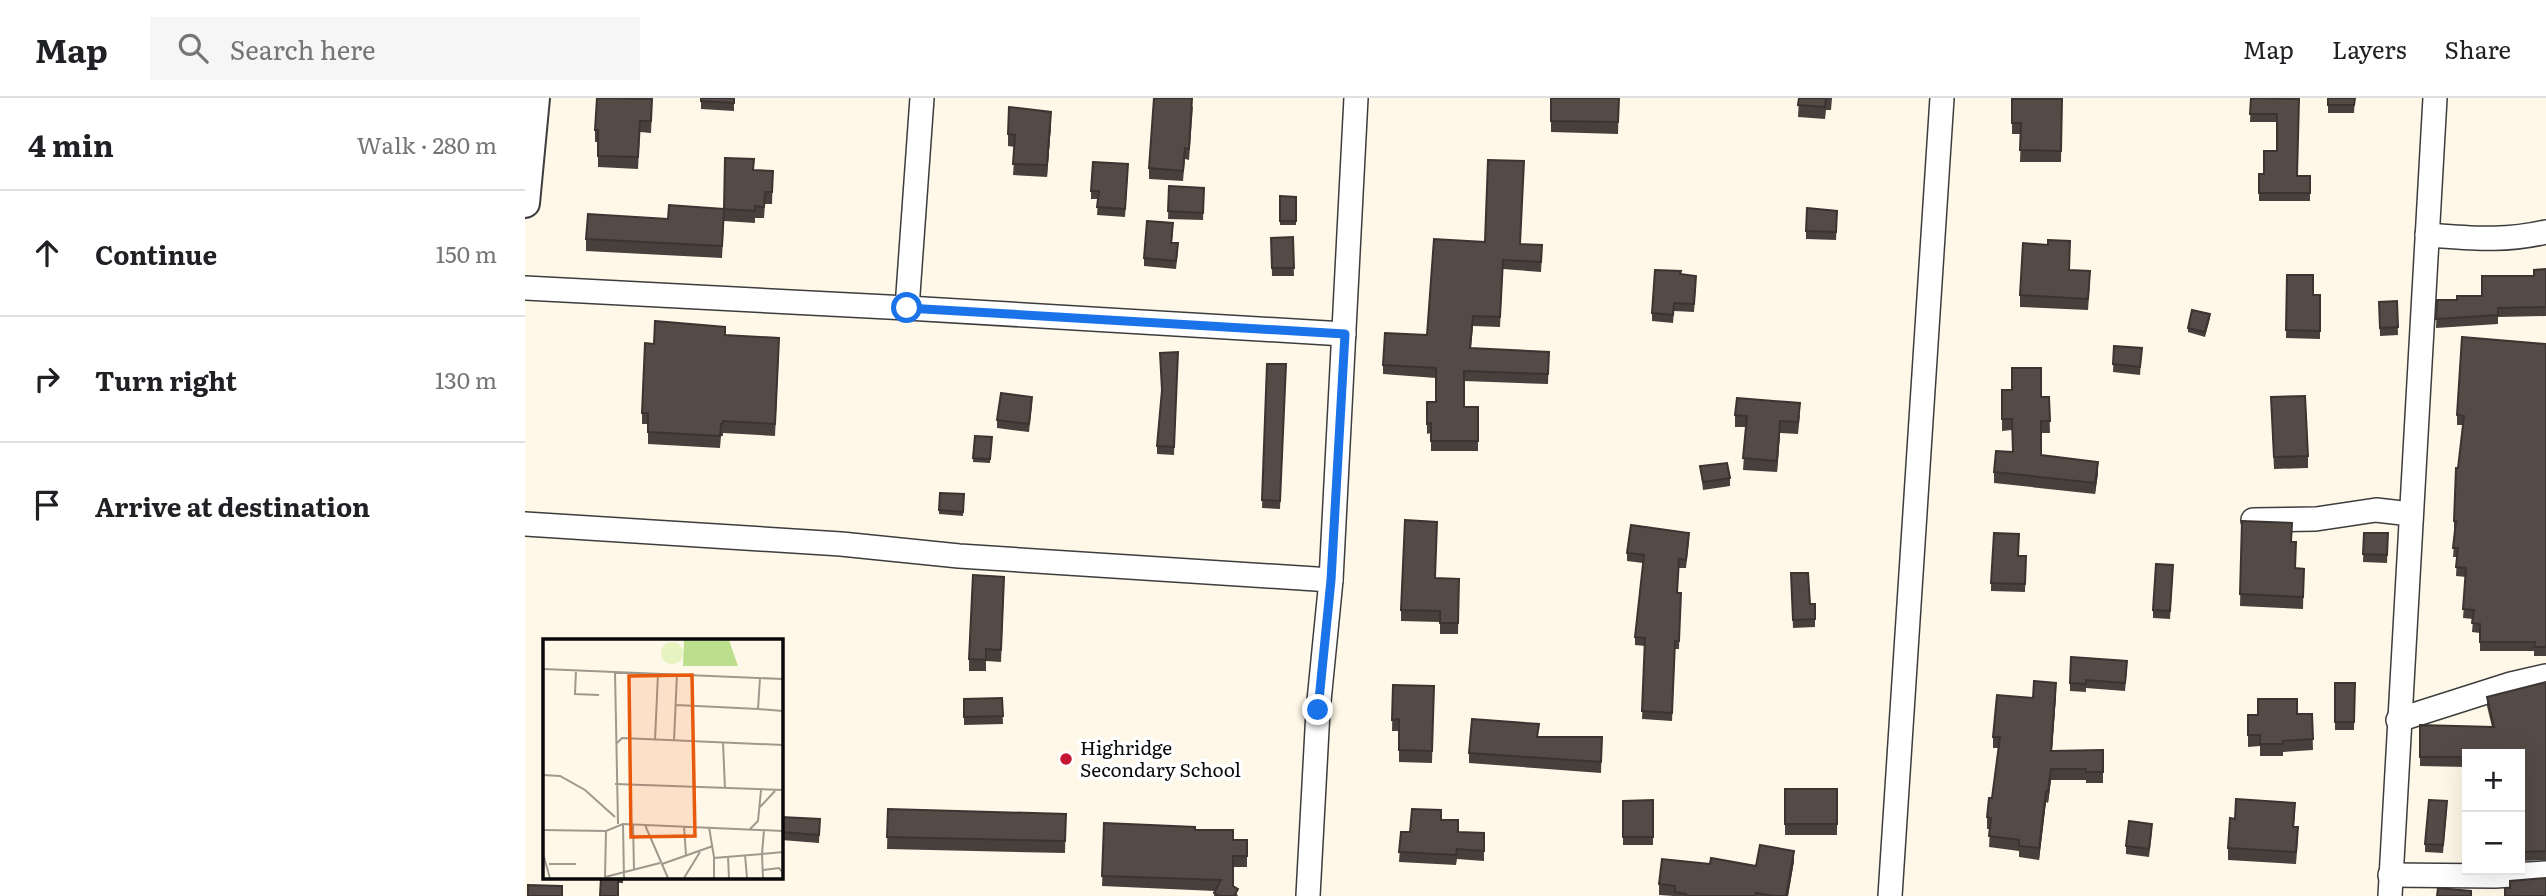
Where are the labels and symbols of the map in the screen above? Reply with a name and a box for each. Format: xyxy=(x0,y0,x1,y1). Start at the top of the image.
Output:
route start xyxy=(891,292,922,323)
inset map xyxy=(543,639,782,878)
route end xyxy=(1302,694,1333,725)
place label: Highridge Secondary School xyxy=(1080,733,1241,783)
marker: Highridge Secondary School xyxy=(1058,751,1074,767)

